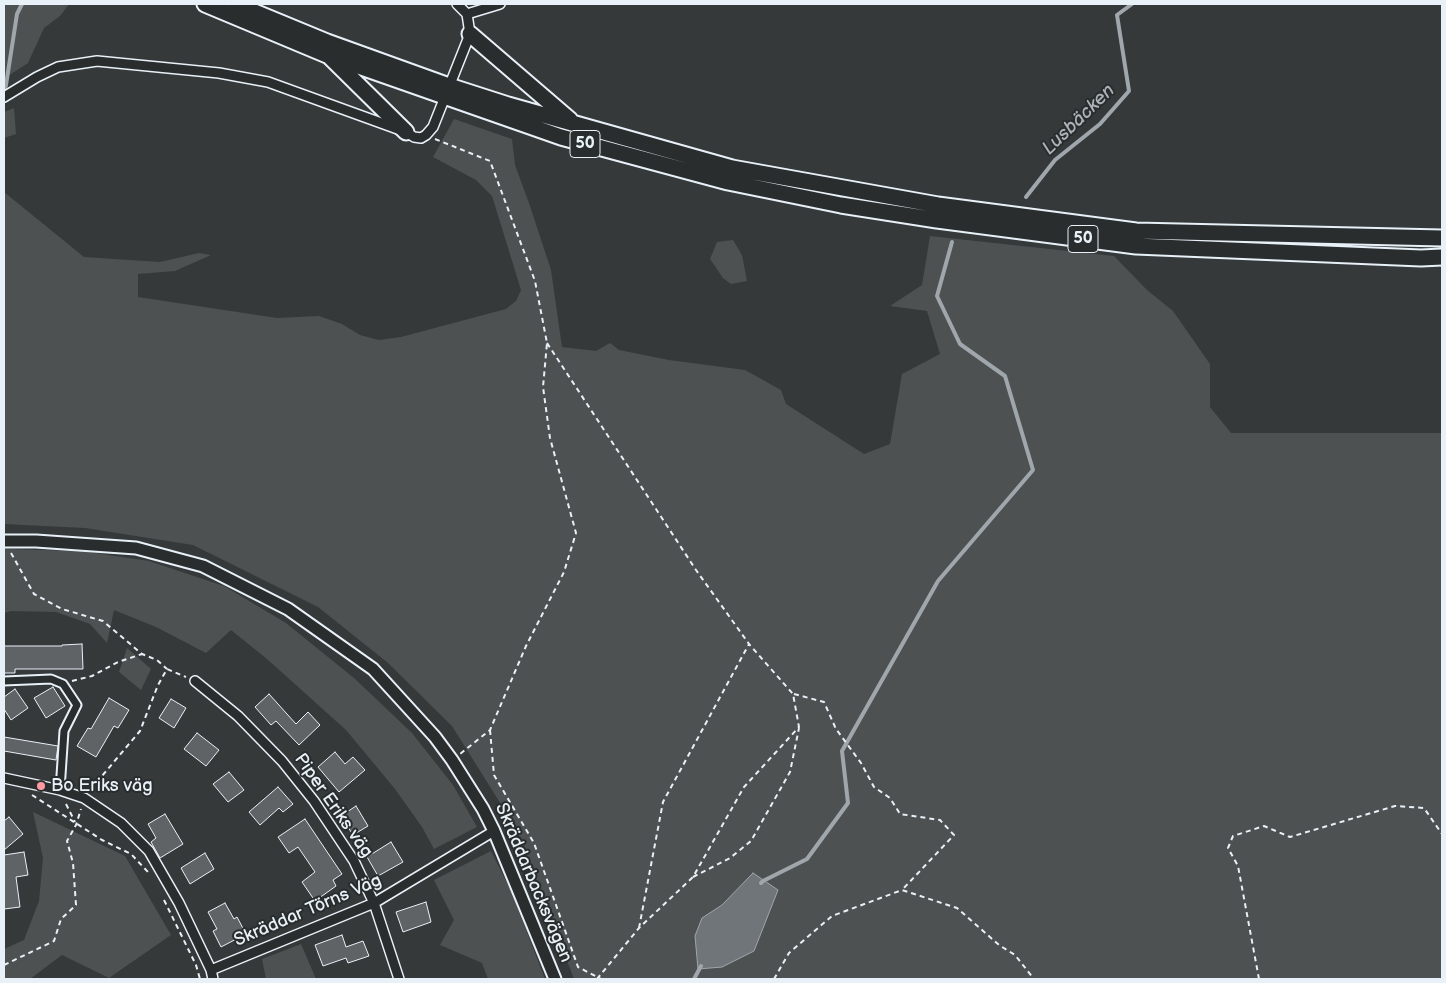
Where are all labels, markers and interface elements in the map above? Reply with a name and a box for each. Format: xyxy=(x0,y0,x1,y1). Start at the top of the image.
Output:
water label: Lusbäcken xyxy=(1038,80,1120,160)
road number: 50 xyxy=(570,130,600,158)
road number: 50 xyxy=(1068,225,1098,252)
street label: Piper Eriks väg xyxy=(289,750,377,862)
place label: Bo Eriks väg xyxy=(51,775,153,797)
marker: Bo Eriks väg xyxy=(35,780,47,792)
street label: Skräddarbacksvägen xyxy=(490,800,576,966)
street label: Skräddar Törns Väg xyxy=(231,870,385,952)

